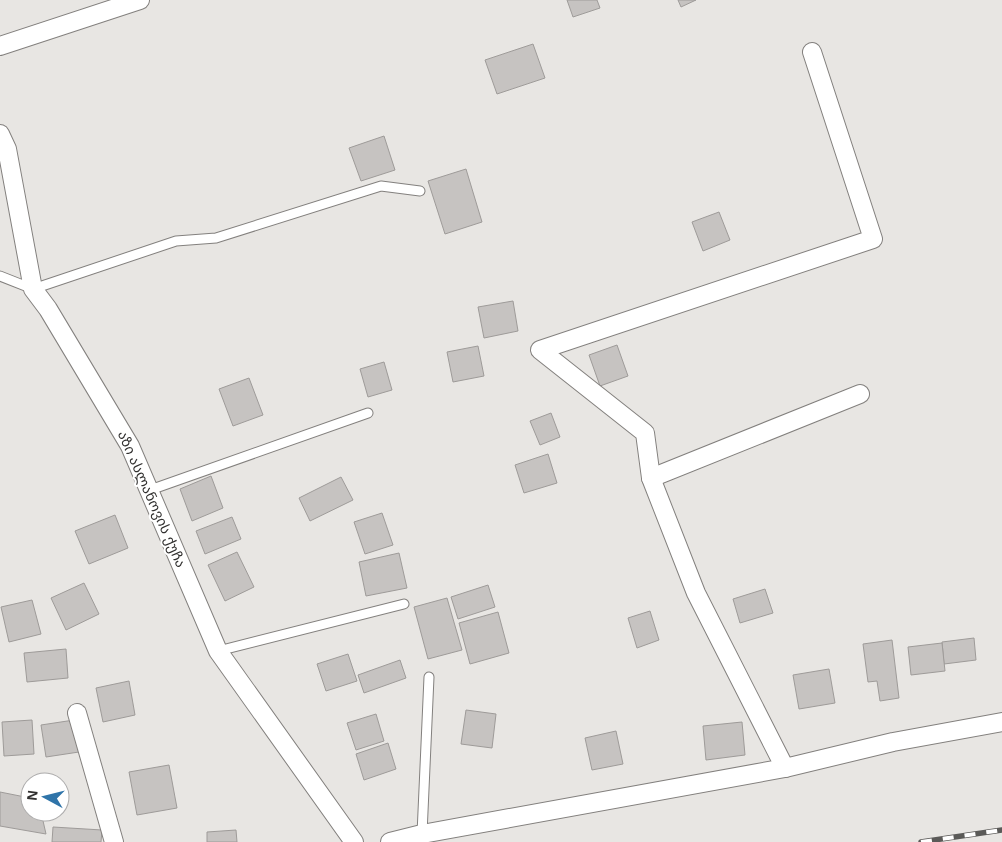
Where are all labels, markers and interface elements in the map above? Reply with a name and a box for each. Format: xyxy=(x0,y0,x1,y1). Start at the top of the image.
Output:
street label: აზი ასლანოვის ქუჩა xyxy=(114,428,189,570)
north arrow xyxy=(20,772,70,822)
text: N xyxy=(24,789,41,801)

